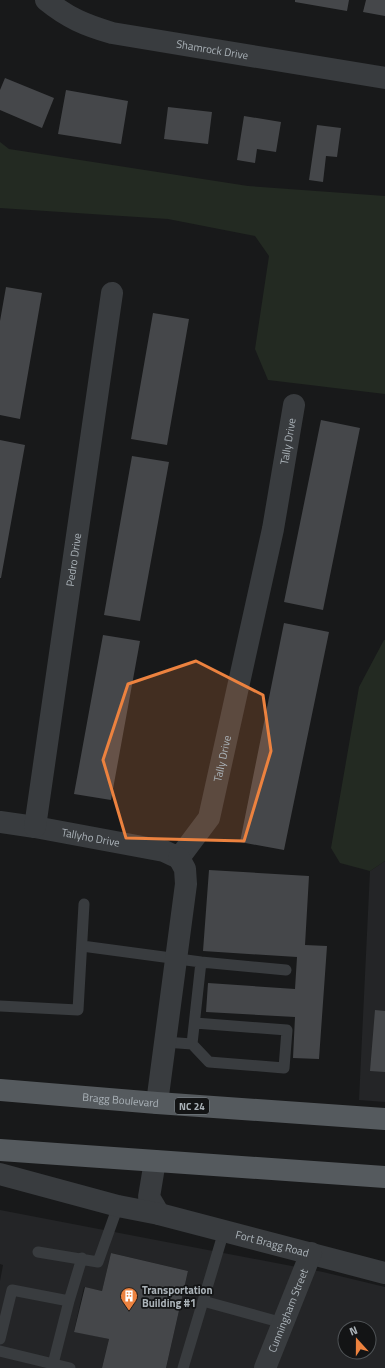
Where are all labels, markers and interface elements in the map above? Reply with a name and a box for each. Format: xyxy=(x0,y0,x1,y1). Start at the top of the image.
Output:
street label: Shamrock Drive xyxy=(175,36,250,63)
street label: Tally Drive xyxy=(276,416,300,466)
street label: Pedro Drive xyxy=(62,532,85,588)
street label: Tally Drive xyxy=(209,733,235,783)
street label: Tallyho Drive xyxy=(60,824,122,851)
street label: Bragg Boulevard xyxy=(82,1089,160,1111)
road number: NC 24 xyxy=(175,1098,209,1114)
street label: Fort Bragg Road xyxy=(234,1226,311,1261)
street label: Cunningham Street xyxy=(264,1266,312,1355)
place label: Transportation Building #1 xyxy=(142,1282,213,1311)
building icon: Transportation Building #1 xyxy=(119,1286,139,1311)
north arrow xyxy=(337,1320,377,1360)
text: N xyxy=(347,1322,360,1339)

